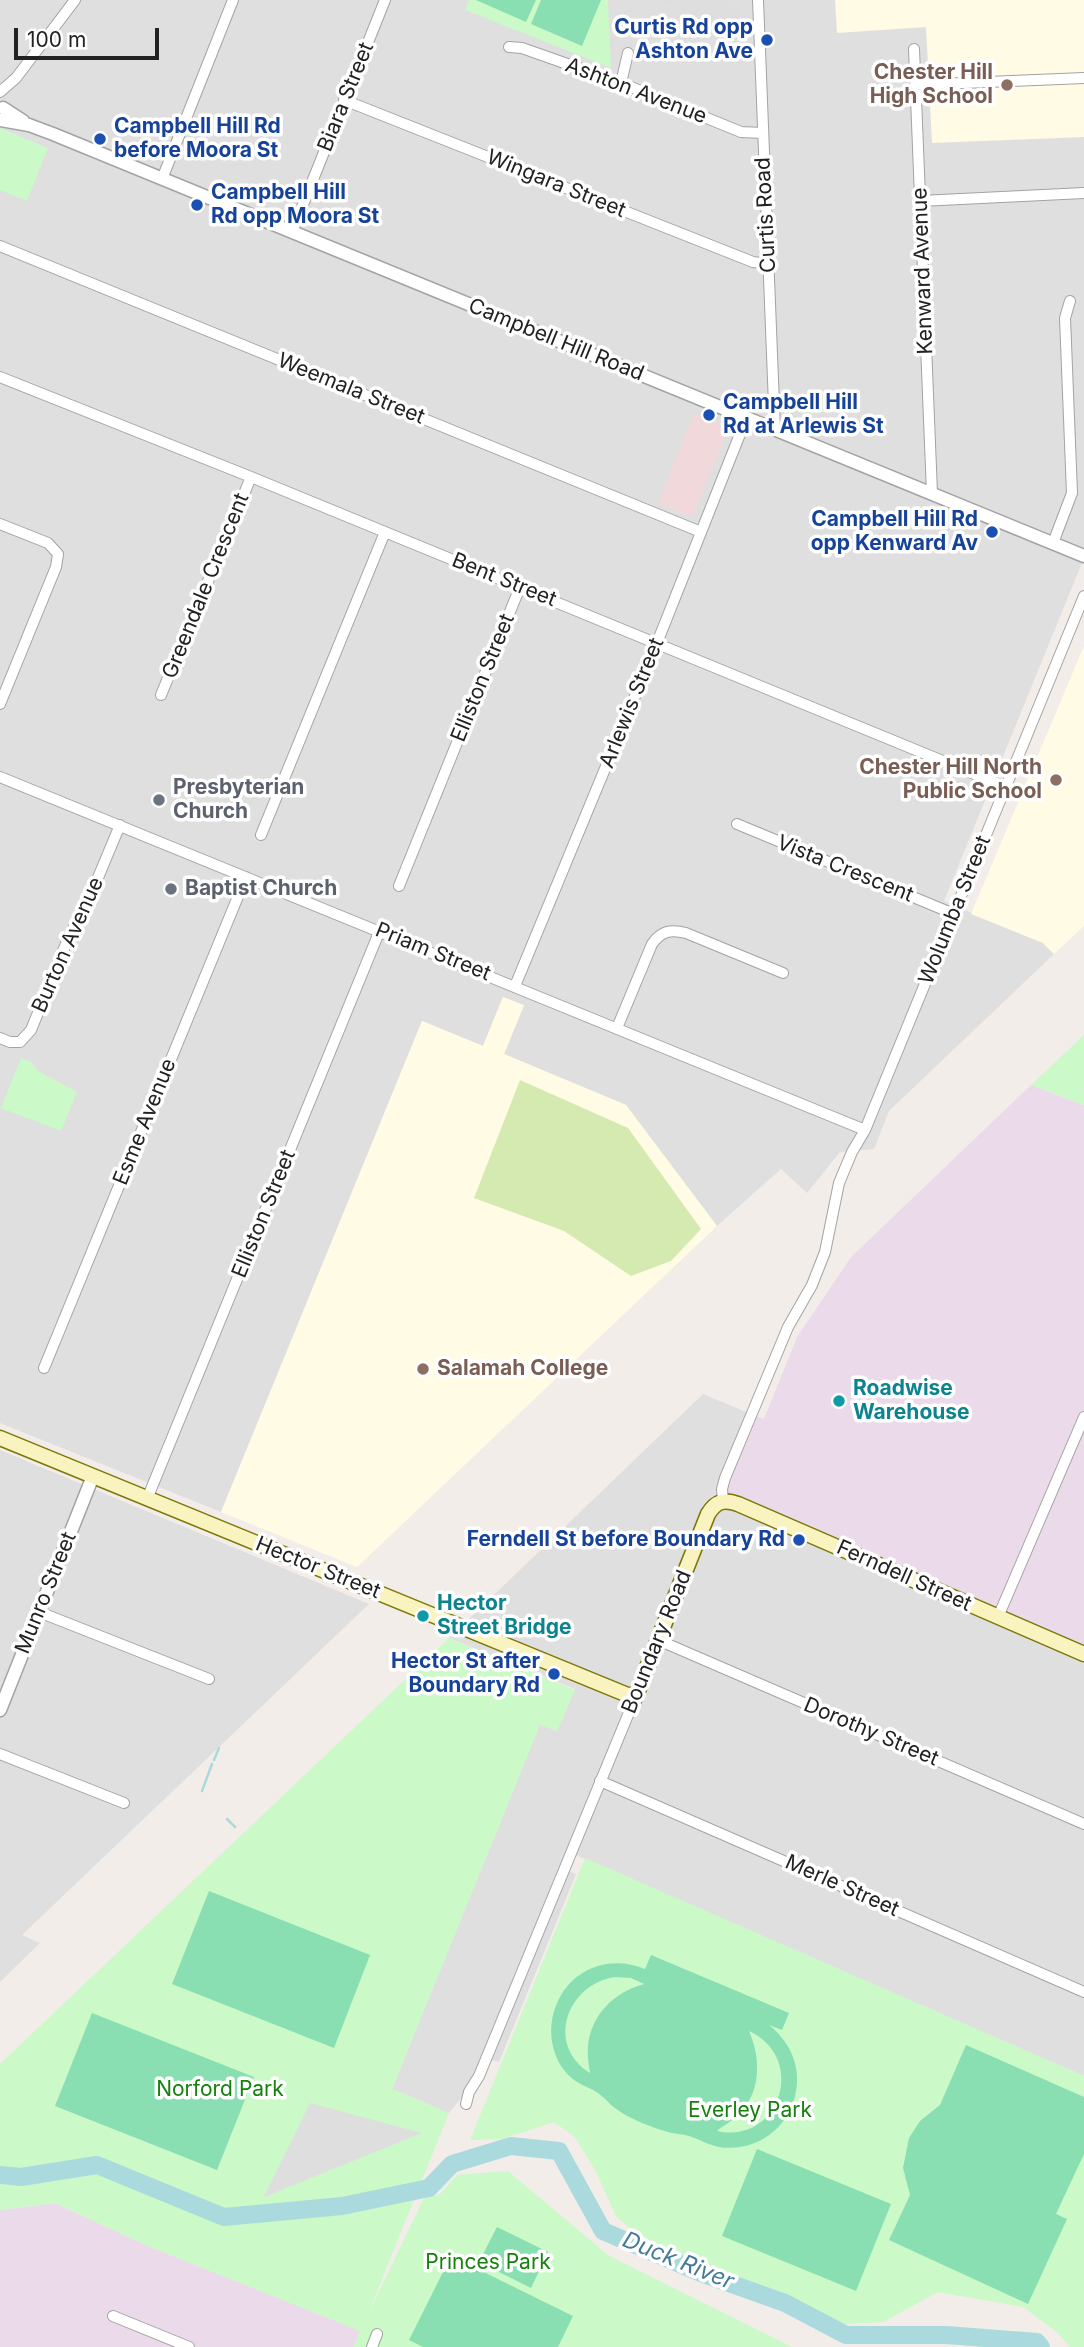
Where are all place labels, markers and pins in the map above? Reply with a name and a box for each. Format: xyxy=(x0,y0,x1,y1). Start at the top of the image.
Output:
place label: Curtis Rd opp Ashton Ave xyxy=(614,15,753,65)
marker: Curtis Rd opp Ashton Ave xyxy=(759,32,775,48)
place label: Chester Hill High School xyxy=(870,60,993,110)
marker: Chester Hill High School xyxy=(999,77,1015,93)
place label: Campbell Hill Rd before Moora St xyxy=(114,114,281,164)
marker: Campbell Hill Rd before Moora St xyxy=(92,131,108,147)
place label: Campbell Hill Rd opp Moora St xyxy=(211,180,379,230)
marker: Campbell Hill Rd opp Moora St xyxy=(189,197,205,213)
place label: Campbell Hill Rd at Arlewis St xyxy=(723,390,884,440)
marker: Campbell Hill Rd at Arlewis St xyxy=(701,407,717,423)
place label: Campbell Hill Rd opp Kenward Av xyxy=(811,507,978,557)
marker: Campbell Hill Rd opp Kenward Av xyxy=(984,524,1000,540)
place label: Chester Hill North Public School xyxy=(859,755,1042,805)
marker: Chester Hill North Public School xyxy=(1048,772,1064,788)
place label: Presbyterian Church xyxy=(173,775,304,825)
marker: Presbyterian Church xyxy=(151,792,167,808)
place label: Baptist Church xyxy=(185,876,337,902)
marker: Baptist Church xyxy=(163,881,179,897)
place label: Salamah College xyxy=(437,1356,608,1382)
marker: Salamah College xyxy=(415,1361,431,1377)
place label: Roadwise Warehouse xyxy=(853,1376,970,1426)
marker: Roadwise Warehouse xyxy=(831,1393,847,1409)
place label: Ferndell St before Boundary Rd xyxy=(467,1527,785,1553)
marker: Ferndell St before Boundary Rd xyxy=(791,1532,807,1548)
place label: Hector Street Bridge xyxy=(437,1591,571,1641)
marker: Hector Street Bridge xyxy=(415,1608,431,1624)
place label: Hector St after Boundary Rd xyxy=(391,1649,540,1699)
marker: Hector St after Boundary Rd xyxy=(546,1666,562,1682)

